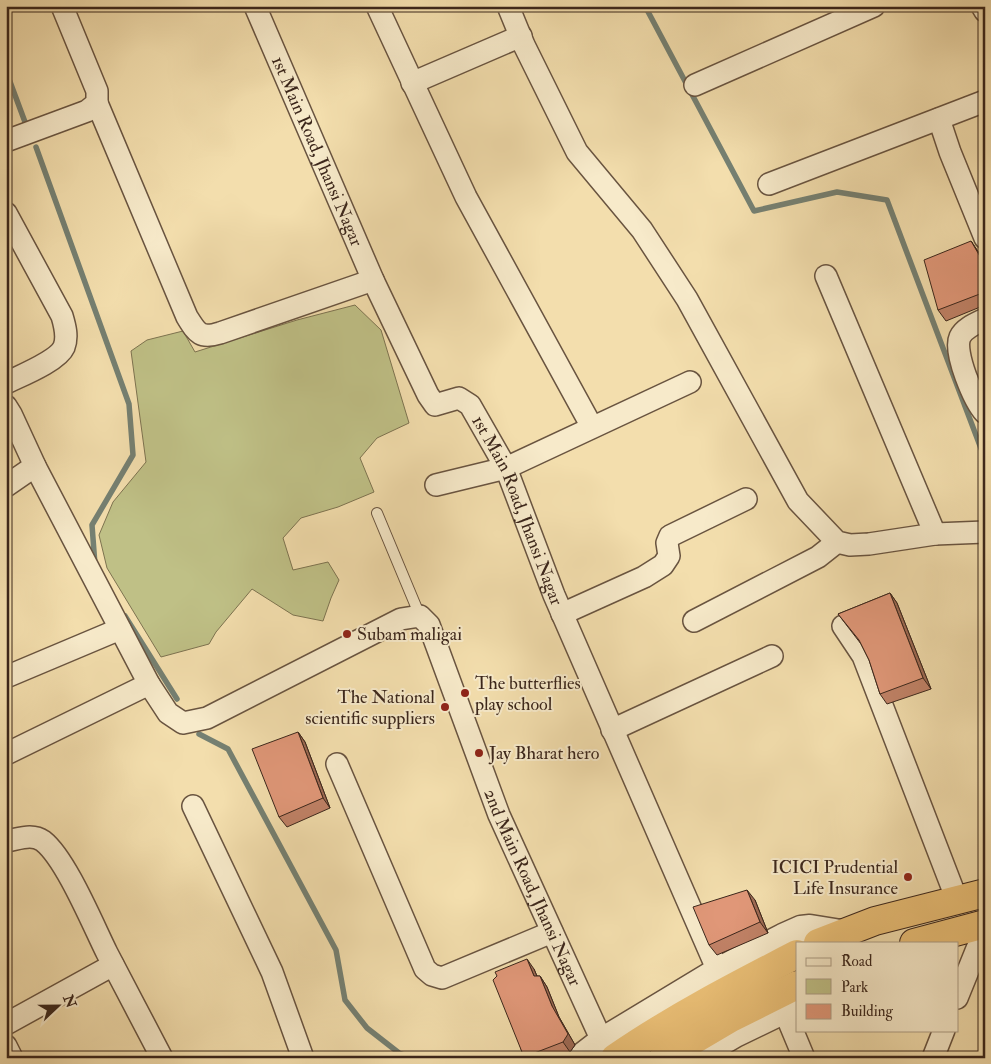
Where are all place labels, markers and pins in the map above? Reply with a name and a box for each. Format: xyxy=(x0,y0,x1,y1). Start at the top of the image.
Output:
place label: Subam maligai xyxy=(357,623,462,646)
marker: Subam maligai xyxy=(341,628,353,640)
place label: The butterflies play school xyxy=(474,672,581,716)
place label: The National scientific suppliers xyxy=(305,686,435,730)
marker: The butterflies play school xyxy=(459,687,471,699)
marker: The National scientific suppliers xyxy=(439,701,451,713)
place label: Jay Bharat hero xyxy=(488,742,600,765)
marker: Jay Bharat hero xyxy=(473,747,485,759)
place label: ICICI Prudential Life Insurance xyxy=(772,856,898,900)
marker: ICICI Prudential Life Insurance xyxy=(902,871,914,883)

